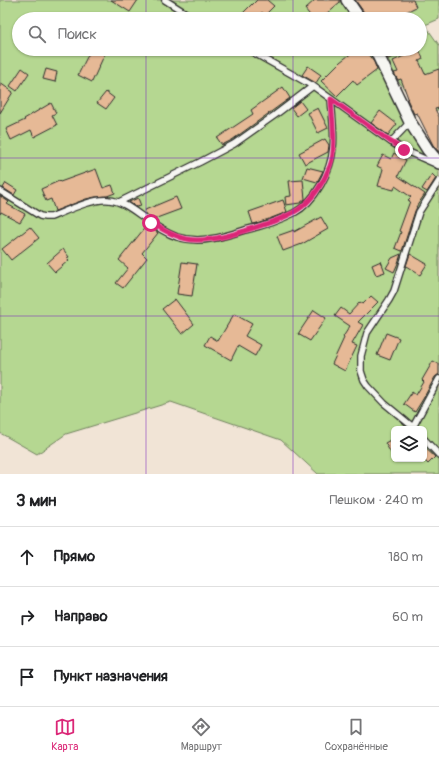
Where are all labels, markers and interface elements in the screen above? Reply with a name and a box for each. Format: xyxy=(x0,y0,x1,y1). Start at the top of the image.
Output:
search box xyxy=(12,12,427,56)
icon: search xyxy=(26,23,48,45)
text: Поиск xyxy=(58,25,97,44)
route end xyxy=(395,141,413,159)
route start xyxy=(142,214,160,232)
map controls xyxy=(391,426,427,462)
button: layers xyxy=(391,426,427,462)
text: 3 мин xyxy=(16,490,56,511)
text: Пешком · 240 m xyxy=(329,492,423,508)
icon: ahead xyxy=(16,546,38,568)
text: Прямо xyxy=(54,547,95,566)
text: 180 m xyxy=(388,549,423,565)
icon: right xyxy=(16,606,38,628)
text: Направо xyxy=(54,607,108,626)
text: 60 m xyxy=(392,609,423,625)
icon: arrive xyxy=(16,666,38,688)
text: Пункт назначения xyxy=(54,667,168,686)
tab: Карта xyxy=(51,716,78,753)
tab: Маршрут xyxy=(181,716,222,753)
tab: Сохранённые xyxy=(324,716,388,753)

